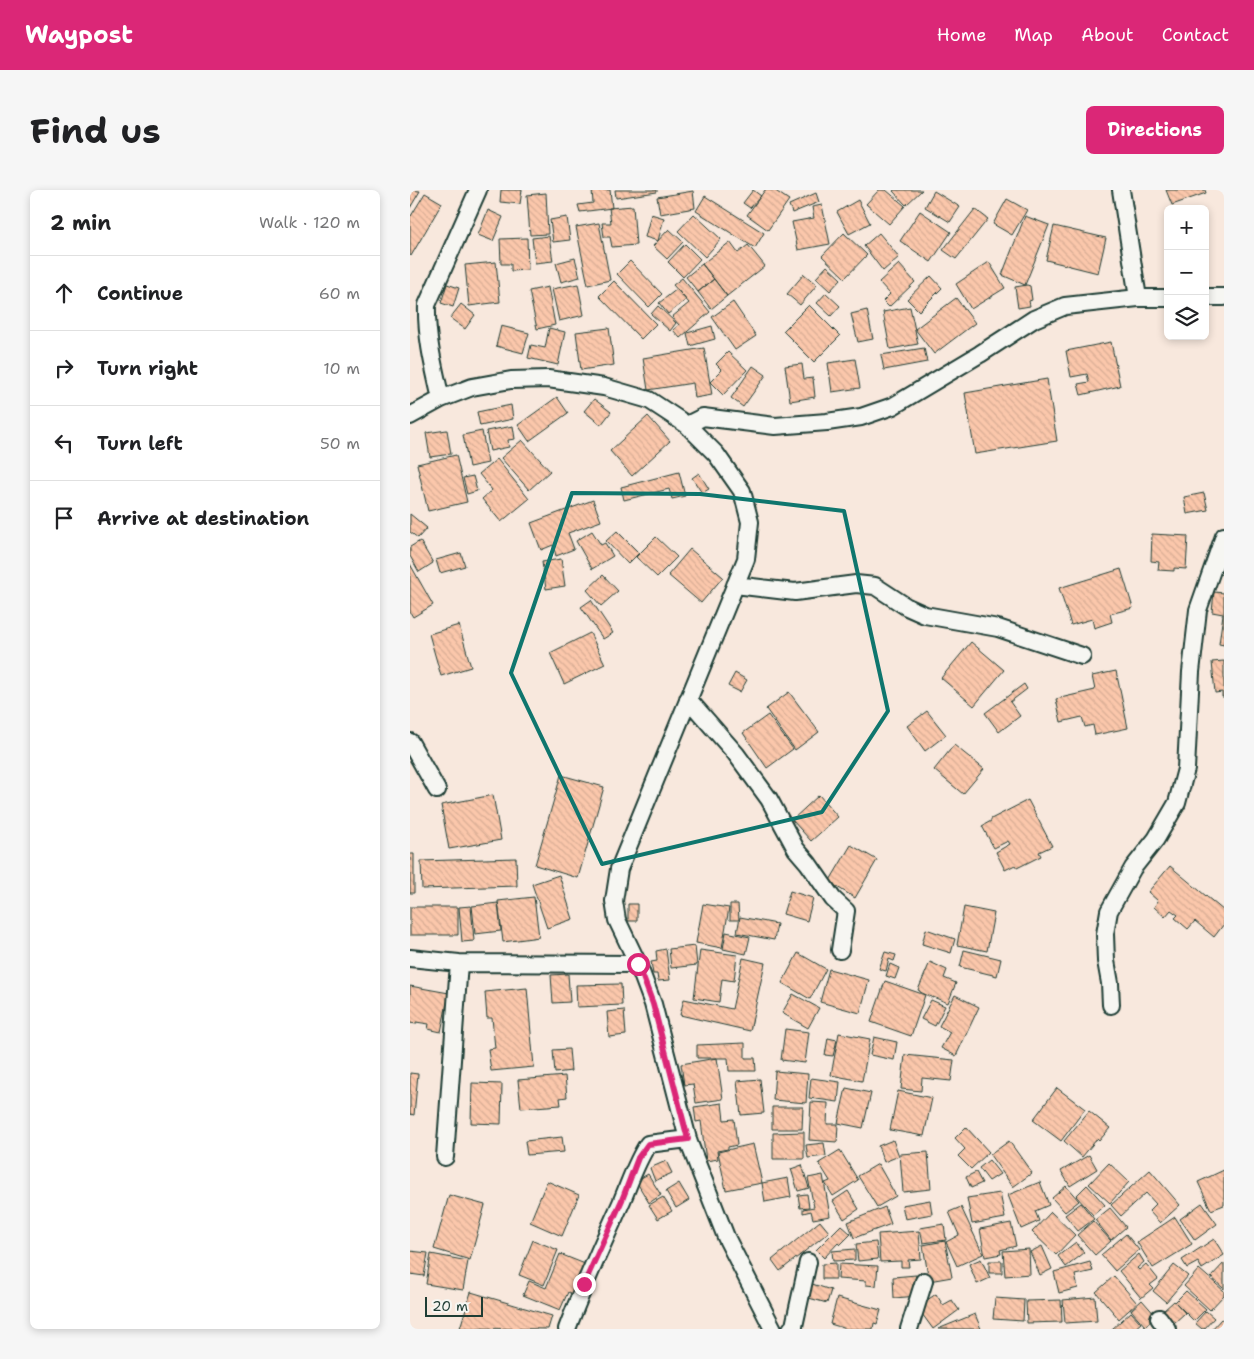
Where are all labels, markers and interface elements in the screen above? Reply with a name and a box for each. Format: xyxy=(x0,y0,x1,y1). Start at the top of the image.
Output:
text: Waypost xyxy=(25,19,133,51)
text: Home xyxy=(937,23,986,47)
text: Map xyxy=(1014,23,1053,47)
text: About xyxy=(1081,23,1134,47)
text: Contact xyxy=(1162,23,1229,47)
button: Directions xyxy=(1086,106,1224,154)
text: Find us xyxy=(30,107,161,154)
map controls xyxy=(1164,205,1209,340)
button: + xyxy=(1164,205,1209,250)
text: 2 min xyxy=(50,209,111,237)
text: Walk · 120 m xyxy=(259,212,360,233)
button: − xyxy=(1164,250,1209,295)
icon: ahead xyxy=(50,279,78,307)
text: Continue xyxy=(97,281,183,306)
text: 60 m xyxy=(319,283,360,304)
button: layers xyxy=(1164,295,1209,340)
icon: right xyxy=(50,354,78,382)
text: Turn right xyxy=(97,356,198,381)
text: 10 m xyxy=(323,358,360,379)
icon: left xyxy=(50,429,78,457)
text: Turn left xyxy=(97,431,183,456)
text: 50 m xyxy=(320,433,360,454)
icon: arrive xyxy=(50,504,78,532)
text: Arrive at destination xyxy=(97,506,309,531)
route start xyxy=(627,953,650,976)
route end xyxy=(573,1273,596,1296)
scale bar xyxy=(425,1294,482,1317)
text: 20 m xyxy=(432,1297,468,1315)

